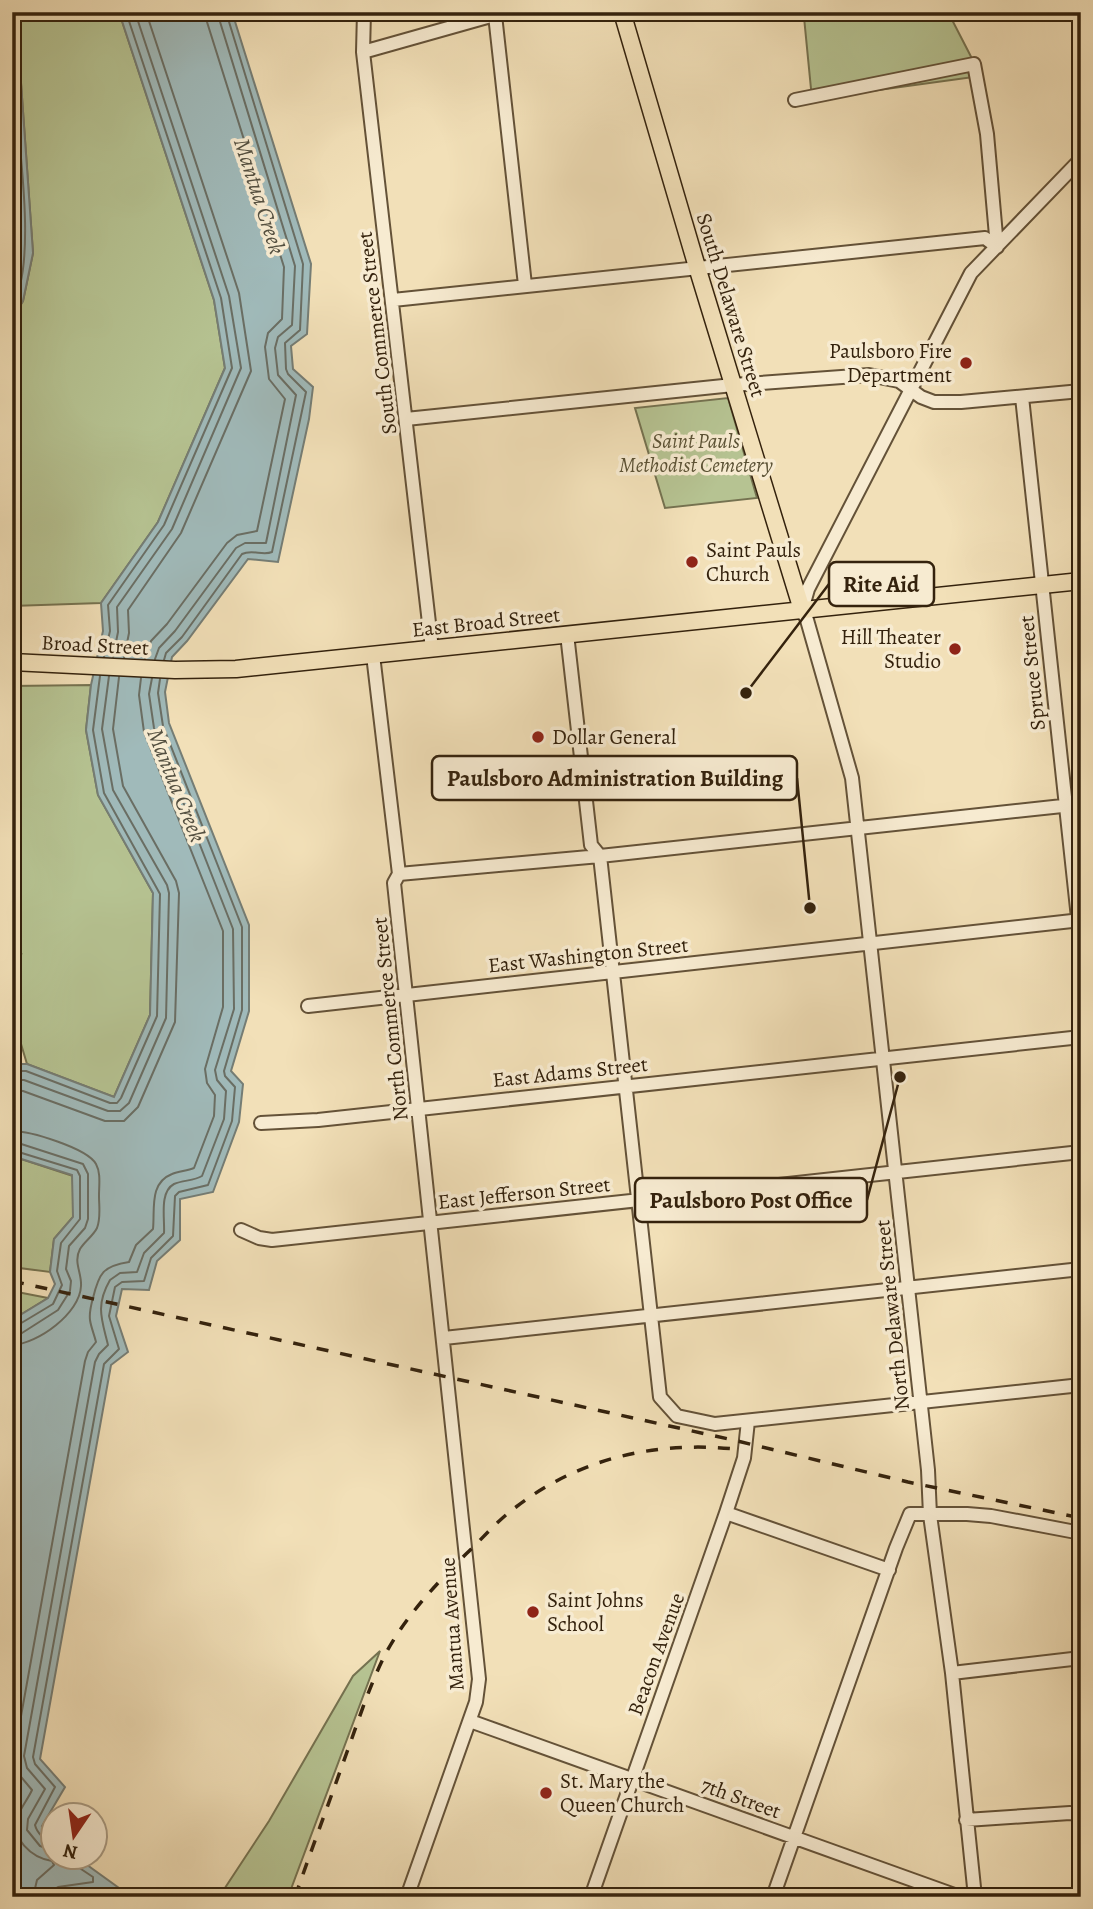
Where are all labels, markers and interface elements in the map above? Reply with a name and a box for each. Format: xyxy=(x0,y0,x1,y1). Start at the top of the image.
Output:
water label: Mantua Creek xyxy=(226,134,293,258)
street label: South Delaware Street xyxy=(690,210,772,400)
street label: South Commerce Street xyxy=(351,230,403,436)
place label: Paulsboro Fire Department xyxy=(829,337,952,389)
marker: Paulsboro Fire Department xyxy=(958,355,974,371)
park label: Saint Pauls Methodist Cemetery xyxy=(619,427,773,479)
place label: Saint Pauls Church xyxy=(706,536,801,588)
marker: Saint Pauls Church xyxy=(684,554,700,570)
callout: Rite Aid xyxy=(829,562,934,606)
text: Rite Aid xyxy=(843,569,920,600)
street label: East Broad Street xyxy=(411,600,562,644)
street label: Spruce Street xyxy=(1012,614,1052,732)
place label: Hill Theater Studio xyxy=(841,623,941,675)
street label: Broad Street xyxy=(41,628,149,662)
marker: Hill Theater Studio xyxy=(947,641,963,657)
place label: Dollar General xyxy=(552,723,676,751)
water label: Mantua Creek xyxy=(140,724,213,847)
marker: Dollar General xyxy=(530,729,546,745)
callout: Paulsboro Administration Building xyxy=(432,756,797,800)
text: Paulsboro Administration Building xyxy=(447,763,784,794)
street label: North Commerce Street xyxy=(365,916,415,1122)
street label: East Washington Street xyxy=(486,931,690,979)
street label: East Adams Street xyxy=(491,1050,649,1094)
street label: East Jefferson Street xyxy=(436,1170,612,1216)
callout: Paulsboro Post Office xyxy=(635,1178,867,1222)
text: Paulsboro Post Office xyxy=(649,1185,853,1216)
street label: North Delaware Street xyxy=(868,1218,916,1412)
street label: Mantua Avenue xyxy=(433,1556,471,1692)
place label: Saint Johns School xyxy=(547,1586,644,1638)
street label: Beacon Avenue xyxy=(621,1589,691,1719)
marker: Saint Johns School xyxy=(525,1604,541,1620)
place label: St. Mary the Queen Church xyxy=(560,1767,684,1819)
street label: 7th Street xyxy=(697,1771,785,1825)
marker: St. Mary the Queen Church xyxy=(538,1785,554,1801)
north arrow xyxy=(38,1800,108,1870)
text: N xyxy=(61,1837,80,1866)

